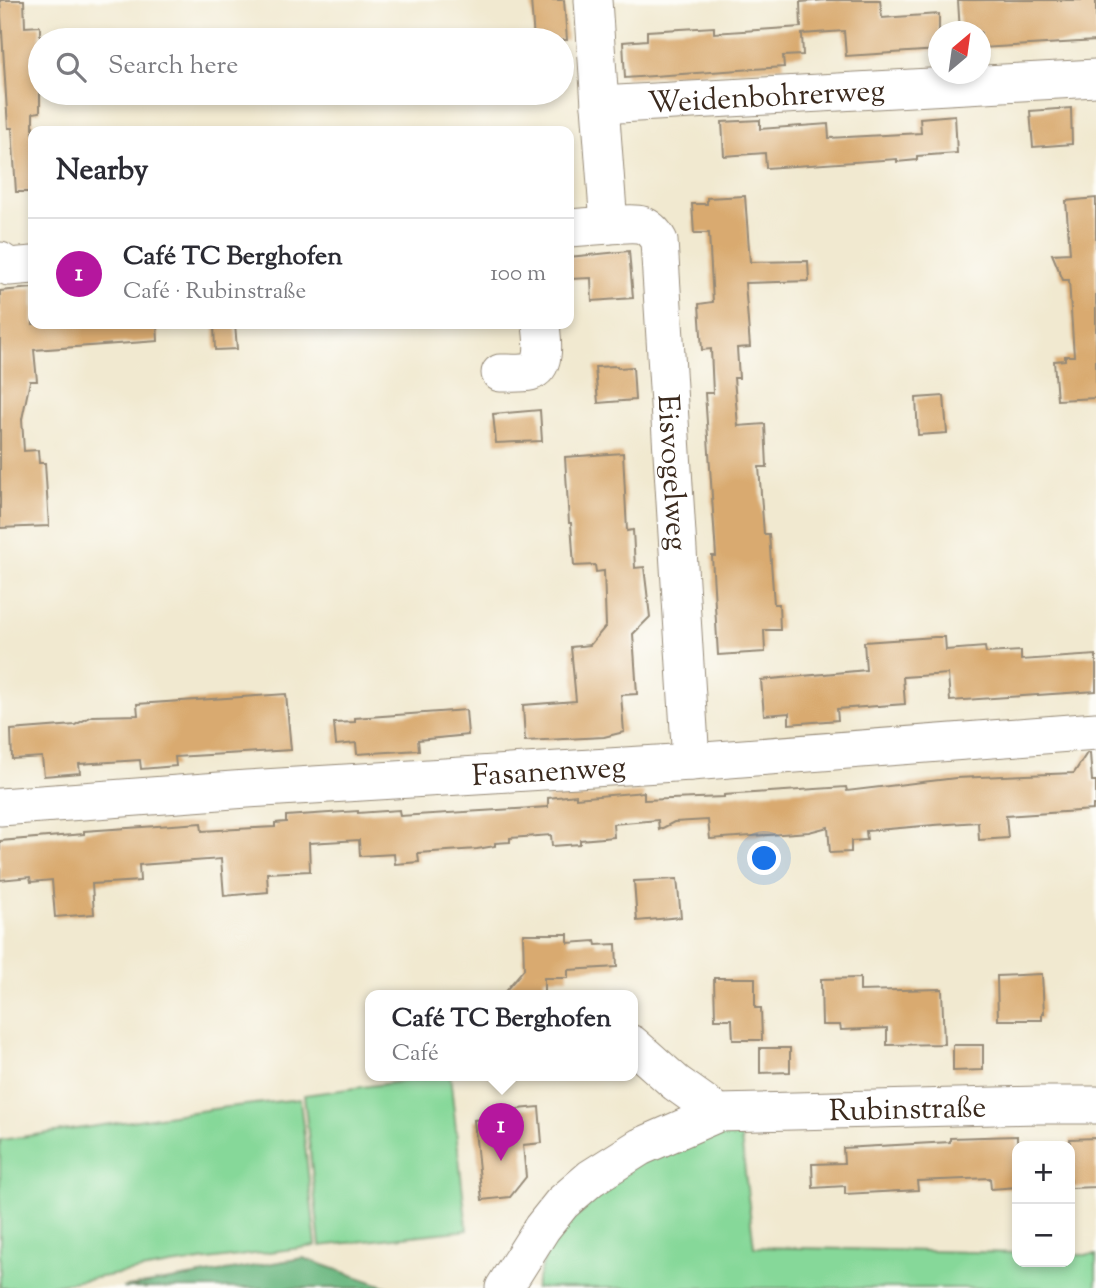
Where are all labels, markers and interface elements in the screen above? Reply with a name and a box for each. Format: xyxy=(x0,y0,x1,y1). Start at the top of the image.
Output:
north arrow xyxy=(928,21,991,84)
search box xyxy=(28,28,574,105)
icon: search xyxy=(52,48,90,86)
text: Search here xyxy=(108,48,238,85)
street label: Weidenbohrerweg xyxy=(647,71,886,126)
text: Nearby xyxy=(56,150,148,193)
text: Café TC Berghofen xyxy=(123,239,343,276)
text: 1 xyxy=(75,258,83,291)
text: 100 m xyxy=(490,258,546,291)
text: Café · Rubinstraße xyxy=(123,276,306,309)
street label: Eisvogelweg xyxy=(644,393,697,552)
street label: Fasanenweg xyxy=(471,747,627,799)
your location xyxy=(747,841,781,875)
popup xyxy=(365,990,638,1081)
text: Café TC Berghofen xyxy=(392,1001,611,1038)
text: Café xyxy=(392,1038,439,1071)
street label: Rubinstraße xyxy=(828,1087,987,1134)
pin: 1 xyxy=(478,1103,524,1161)
map controls xyxy=(1012,1141,1075,1267)
button: + xyxy=(1012,1141,1075,1204)
button: − xyxy=(1012,1204,1075,1267)

